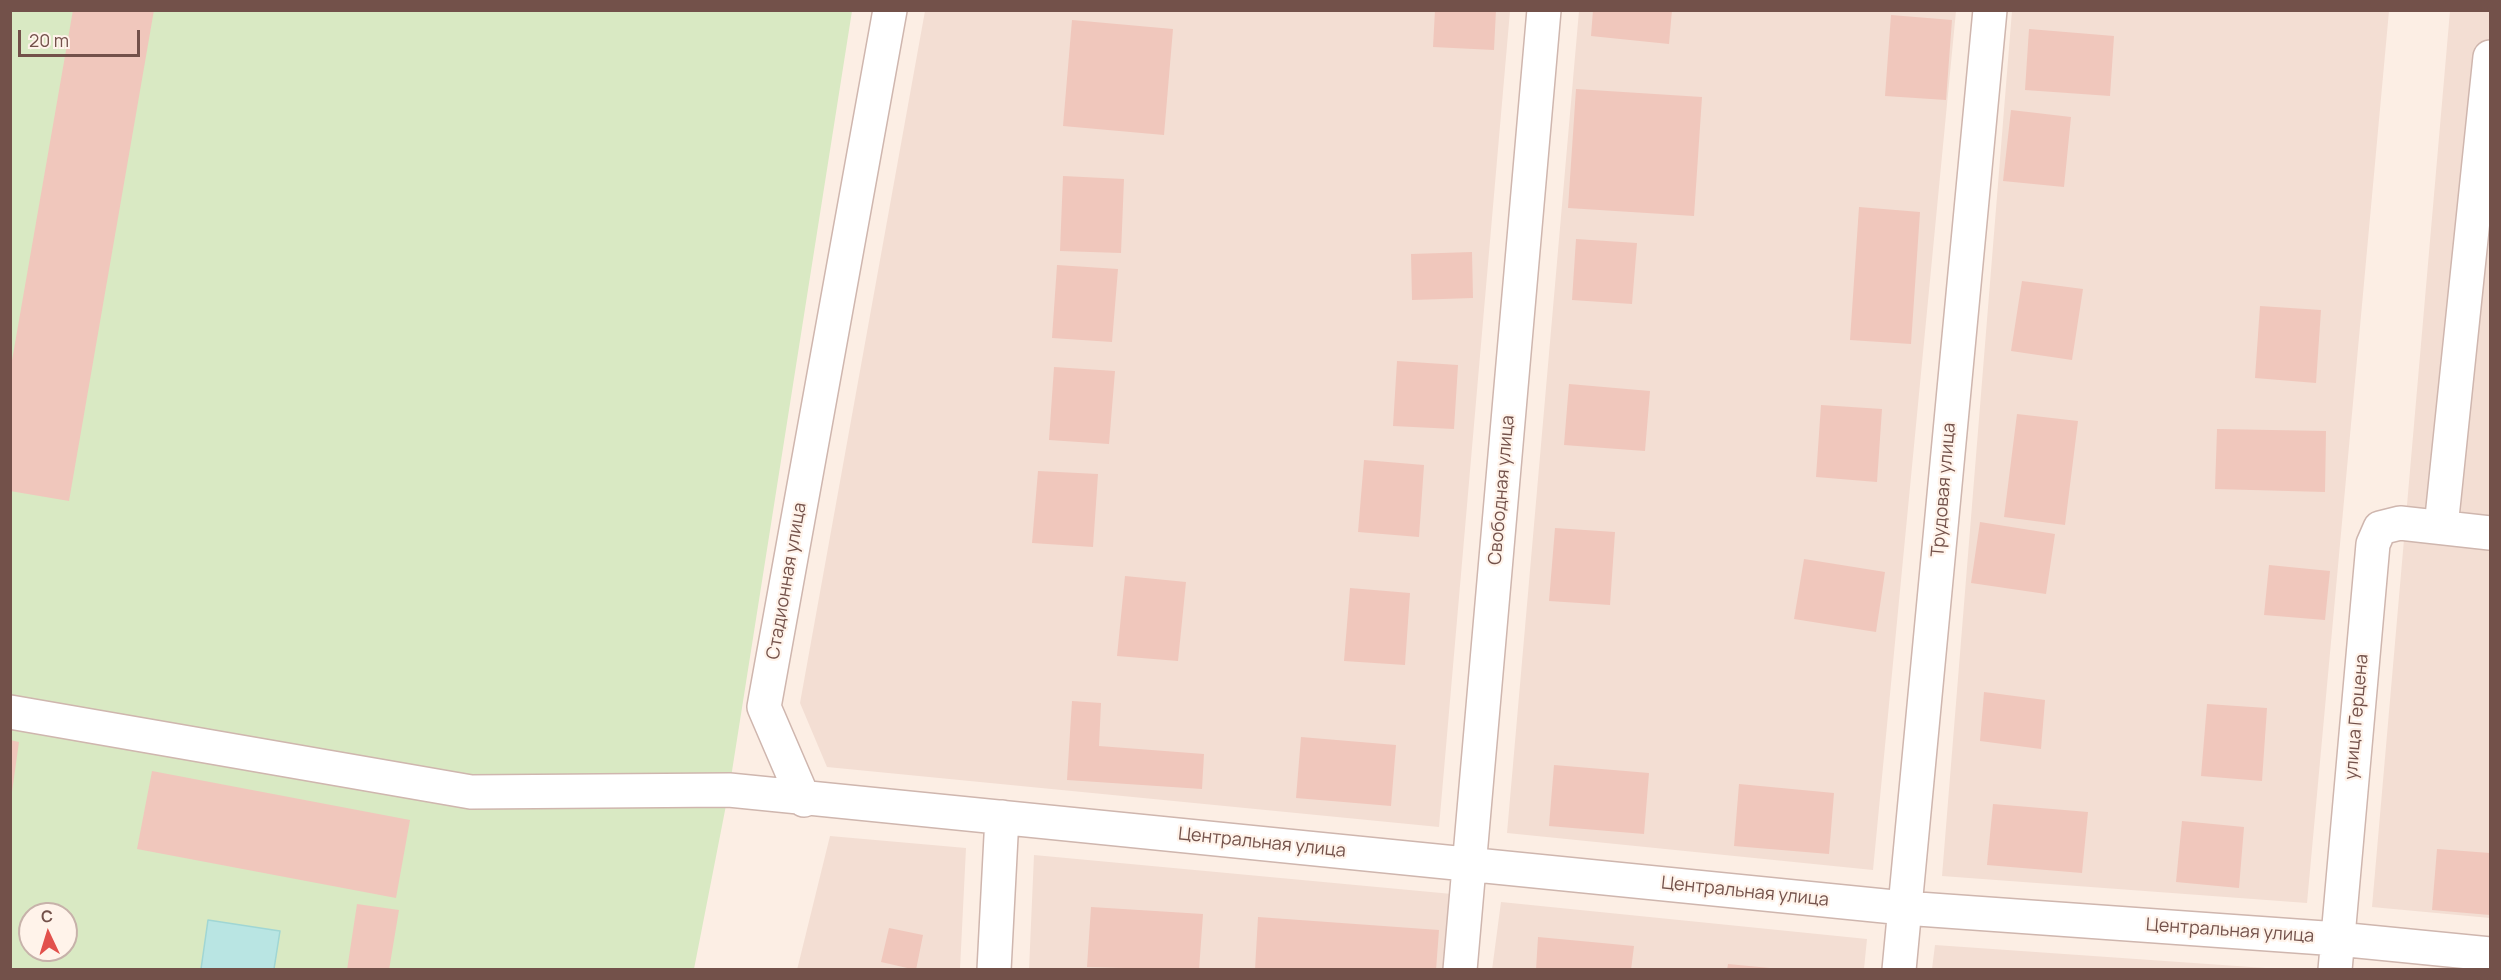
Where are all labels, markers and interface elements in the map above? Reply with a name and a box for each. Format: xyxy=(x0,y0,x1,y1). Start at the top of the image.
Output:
scale bar xyxy=(21,18,142,56)
text: 20 m xyxy=(29,28,69,52)
street label: Свободная улица xyxy=(1485,414,1519,566)
street label: Трудовая улица xyxy=(1927,422,1961,558)
street label: Стадионная улица xyxy=(763,501,811,661)
street label: улица Герцена xyxy=(2341,653,2373,781)
street label: Центральная улица xyxy=(1177,823,1347,863)
street label: Центральная улица xyxy=(1660,872,1830,912)
north arrow xyxy=(18,902,78,962)
text: С xyxy=(40,905,54,927)
street label: Центральная улица xyxy=(2145,914,2315,948)

